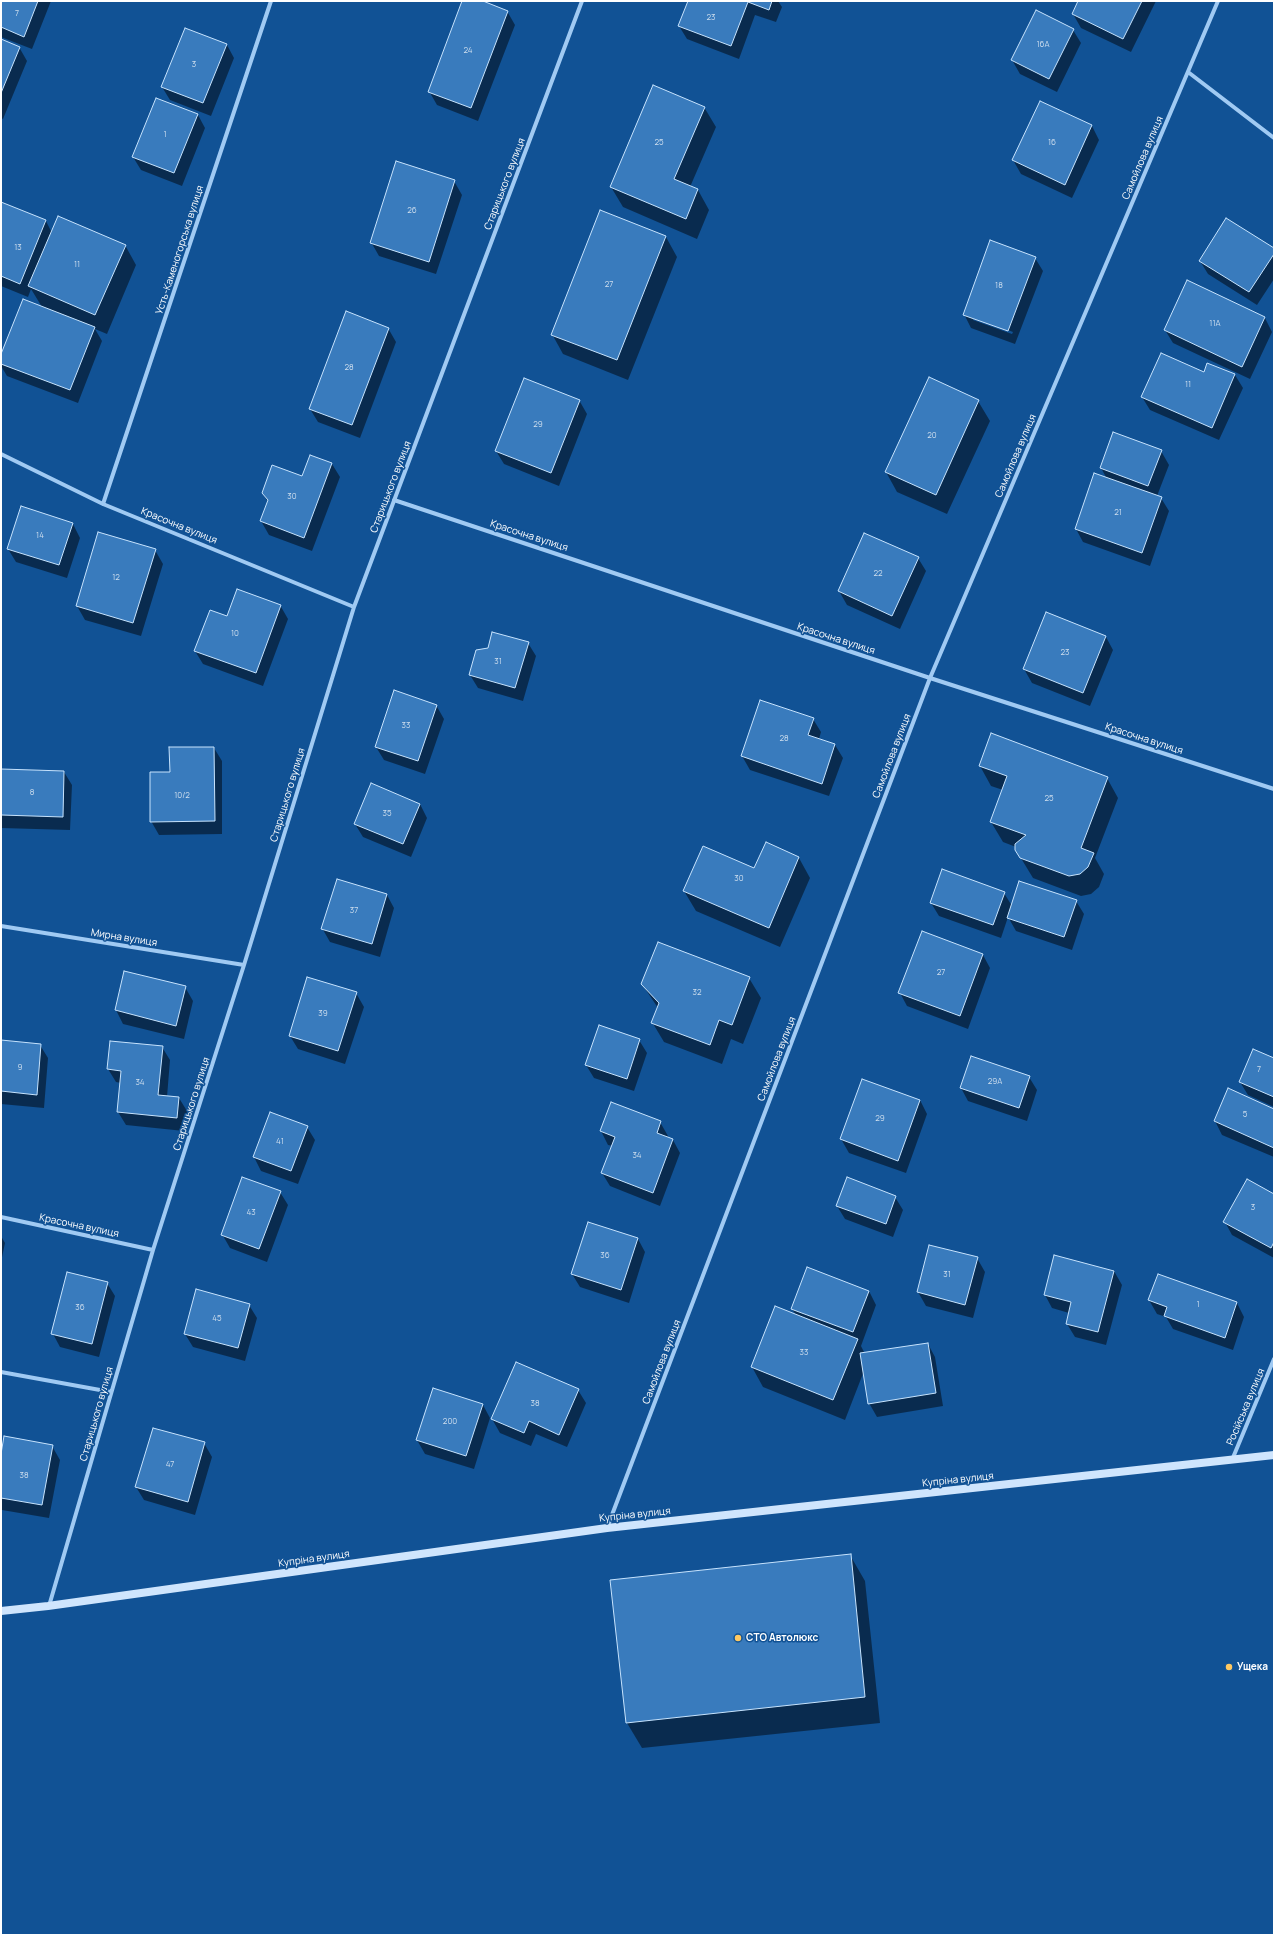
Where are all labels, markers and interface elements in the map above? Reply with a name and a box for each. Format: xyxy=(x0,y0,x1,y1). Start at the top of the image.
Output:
house number: 7 xyxy=(15,9,19,19)
house number: 23 xyxy=(707,13,715,23)
house number: 16А xyxy=(1036,40,1050,50)
house number: 24 xyxy=(463,46,473,56)
house number: 3 xyxy=(192,60,196,70)
street label: Самойлова вулиця xyxy=(1120,115,1166,201)
house number: 1 xyxy=(163,130,167,140)
street label: Старицького вулиця xyxy=(482,136,528,232)
house number: 25 xyxy=(654,138,664,148)
house number: 16 xyxy=(1048,138,1056,148)
street label: Усть-Каменогорська вулиця xyxy=(153,184,207,316)
house number: 26 xyxy=(407,206,417,216)
house number: 13 xyxy=(14,243,22,253)
house number: 11 xyxy=(74,260,80,270)
house number: 27 xyxy=(605,280,613,290)
house number: 18 xyxy=(995,281,1003,291)
house number: 11А xyxy=(1209,319,1221,329)
house number: 28 xyxy=(344,363,354,373)
house number: 11 xyxy=(1185,380,1191,390)
street label: Самойлова вулиця xyxy=(993,413,1039,499)
house number: 29 xyxy=(533,420,543,430)
house number: 20 xyxy=(927,431,937,441)
street label: Старицького вулиця xyxy=(368,439,414,535)
house number: 30 xyxy=(287,492,297,502)
street label: Красочна вулиця xyxy=(139,505,219,547)
house number: 21 xyxy=(1114,508,1122,518)
street label: Красочна вулиця xyxy=(489,518,569,554)
house number: 14 xyxy=(36,531,44,541)
house number: 22 xyxy=(873,569,883,579)
house number: 12 xyxy=(112,573,120,583)
street label: Красочна вулиця xyxy=(796,621,876,657)
house number: 10 xyxy=(231,629,239,639)
house number: 23 xyxy=(1061,648,1069,658)
house number: 31 xyxy=(494,657,502,667)
street label: Самойлова вулиця xyxy=(870,712,914,800)
house number: 33 xyxy=(402,721,410,731)
street label: Красочна вулиця xyxy=(1104,721,1184,757)
house number: 28 xyxy=(779,734,789,744)
street label: Старицького вулиця xyxy=(268,747,308,843)
house number: 8 xyxy=(30,788,34,798)
house number: 10/2 xyxy=(174,791,190,801)
house number: 25 xyxy=(1044,794,1054,804)
house number: 35 xyxy=(382,809,392,819)
house number: 30 xyxy=(734,874,744,884)
house number: 37 xyxy=(350,906,358,916)
street label: Мирна вулиця xyxy=(90,927,158,949)
house number: 27 xyxy=(937,968,945,978)
house number: 32 xyxy=(693,988,701,998)
house number: 39 xyxy=(318,1009,328,1019)
street label: Самойлова вулиця xyxy=(755,1015,799,1103)
street label: Старицького вулиця xyxy=(171,1056,213,1152)
house number: 9 xyxy=(18,1063,22,1073)
house number: 7 xyxy=(1257,1065,1261,1075)
house number: 29А xyxy=(988,1077,1002,1087)
house number: 34 xyxy=(135,1078,145,1088)
house number: 5 xyxy=(1243,1110,1247,1120)
house number: 29 xyxy=(875,1114,885,1124)
house number: 41 xyxy=(276,1137,284,1147)
house number: 34 xyxy=(632,1151,642,1161)
house number: 3 xyxy=(1251,1203,1255,1213)
house number: 43 xyxy=(246,1208,256,1218)
street label: Красочна вулиця xyxy=(38,1212,120,1240)
house number: 36 xyxy=(600,1251,610,1261)
house number: 31 xyxy=(943,1270,951,1280)
house number: 1 xyxy=(1196,1300,1200,1310)
house number: 36 xyxy=(75,1303,85,1313)
house number: 45 xyxy=(212,1314,222,1324)
street label: Самойлова вулиця xyxy=(640,1318,684,1406)
house number: 33 xyxy=(800,1348,808,1358)
street label: Старицького вулиця xyxy=(78,1365,116,1463)
street label: Російська вулиця xyxy=(1224,1367,1268,1447)
house number: 38 xyxy=(530,1399,540,1409)
house number: 200 xyxy=(443,1417,457,1427)
house number: 47 xyxy=(166,1460,174,1470)
street label: Купріна вулиця xyxy=(922,1470,994,1490)
house number: 38 xyxy=(19,1471,29,1481)
street label: Купріна вулиця xyxy=(599,1505,671,1525)
street label: Купріна вулиця xyxy=(278,1548,350,1570)
place label: СТО Автолюкс xyxy=(746,1632,818,1644)
marker: СТО Автолюкс xyxy=(733,1633,743,1643)
place label: Ущека xyxy=(1237,1661,1268,1673)
marker: Ущека xyxy=(1224,1662,1234,1672)

